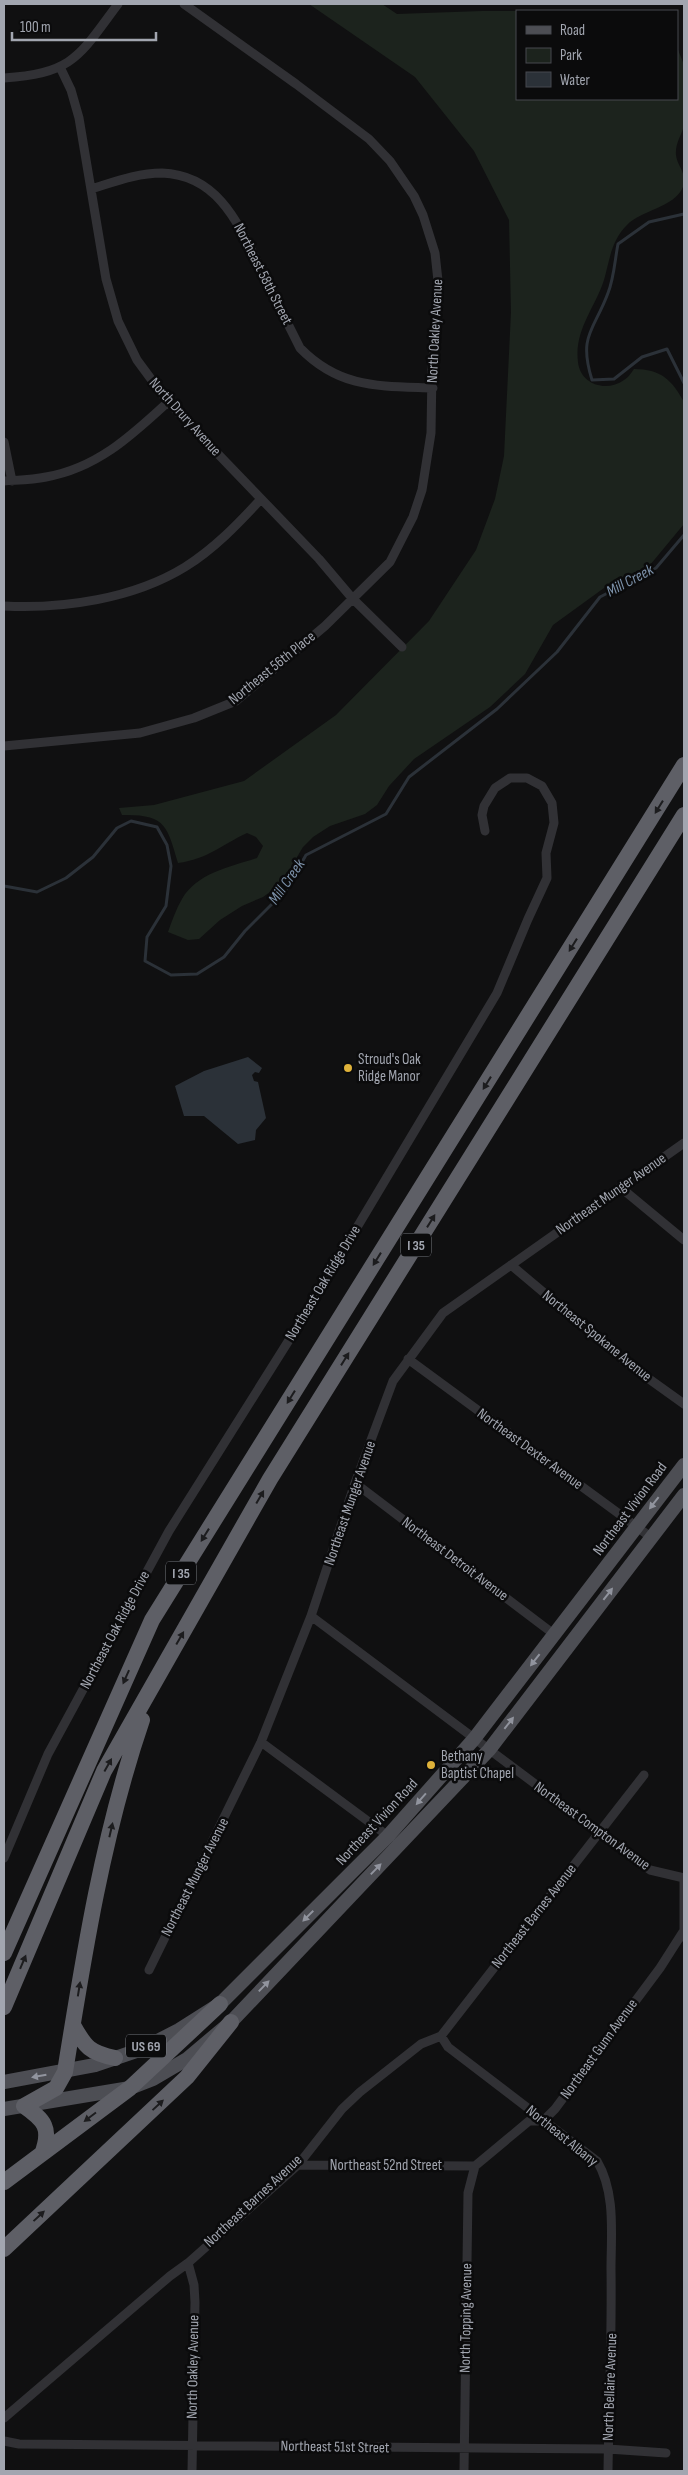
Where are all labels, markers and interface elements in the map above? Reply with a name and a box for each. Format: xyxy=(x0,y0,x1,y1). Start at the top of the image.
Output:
scale bar xyxy=(12,10,156,42)
legend xyxy=(516,10,678,100)
text: 100 m xyxy=(20,18,51,37)
text: Road xyxy=(560,21,585,40)
text: Park xyxy=(560,46,582,65)
text: Water xyxy=(560,71,591,90)
street label: Northeast 58th Street xyxy=(229,220,297,328)
street label: North Oakley Avenue xyxy=(423,279,447,383)
street label: North Drury Avenue xyxy=(145,374,225,460)
water label: Mill Creek xyxy=(603,560,658,601)
street label: Northeast 56th Place xyxy=(225,627,319,709)
one-way arrow xyxy=(654,800,663,813)
water label: Mill Creek xyxy=(265,855,310,908)
one-way arrow xyxy=(568,938,578,951)
place label: Stroud's Oak Ridge Manor xyxy=(358,1050,421,1086)
marker: Stroud's Oak Ridge Manor xyxy=(342,1062,354,1074)
one-way arrow xyxy=(482,1076,492,1089)
street label: Northeast Munger Avenue xyxy=(552,1149,670,1239)
one-way arrow xyxy=(426,1214,436,1227)
street label: Northeast Oak Ridge Drive xyxy=(281,1222,365,1344)
road number: I 35 xyxy=(401,1234,431,1256)
one-way arrow xyxy=(372,1253,381,1266)
street label: Northeast Spokane Avenue xyxy=(538,1286,656,1386)
one-way arrow xyxy=(340,1352,350,1365)
one-way arrow xyxy=(286,1390,295,1404)
street label: Northeast Dexter Avenue xyxy=(473,1404,587,1494)
street label: Northeast Munger Avenue xyxy=(320,1438,380,1568)
street label: Northeast Vivion Road xyxy=(589,1459,671,1559)
one-way arrow xyxy=(255,1490,264,1504)
one-way arrow xyxy=(649,1496,660,1509)
street label: Northeast Detroit Avenue xyxy=(398,1513,512,1605)
one-way arrow xyxy=(200,1528,209,1541)
road number: I 35 xyxy=(166,1562,196,1585)
street label: Northeast Oak Ridge Drive xyxy=(76,1568,154,1692)
one-way arrow xyxy=(603,1588,614,1601)
one-way arrow xyxy=(175,1632,184,1645)
one-way arrow xyxy=(530,1653,540,1667)
one-way arrow xyxy=(121,1670,129,1684)
one-way arrow xyxy=(504,1717,515,1730)
place label: Bethany Baptist Chapel xyxy=(441,1747,514,1783)
one-way arrow xyxy=(103,1758,112,1772)
marker: Bethany Baptist Chapel xyxy=(425,1759,437,1771)
street label: Northeast Vivion Road xyxy=(332,1775,422,1869)
street label: Northeast Compton Avenue xyxy=(530,1778,654,1874)
one-way arrow xyxy=(415,1793,426,1806)
street label: Northeast Munger Avenue xyxy=(157,1815,233,1939)
one-way arrow xyxy=(107,1822,115,1837)
street label: Northeast Barnes Avenue xyxy=(487,1860,581,1972)
one-way arrow xyxy=(370,1863,382,1875)
one-way arrow xyxy=(302,1910,314,1922)
one-way arrow xyxy=(19,1955,27,1970)
one-way arrow xyxy=(75,1981,83,1997)
one-way arrow xyxy=(258,1981,270,1993)
street label: Northeast Gunn Avenue xyxy=(556,1995,642,2103)
road number: US 69 xyxy=(126,2034,166,2058)
one-way arrow xyxy=(31,2073,47,2081)
one-way arrow xyxy=(151,2099,163,2111)
street label: Northeast Albany xyxy=(522,2101,602,2171)
one-way arrow xyxy=(83,2112,97,2122)
street label: Northeast Barnes Avenue xyxy=(200,2151,306,2251)
street label: Northeast 52nd Street xyxy=(330,2156,443,2175)
one-way arrow xyxy=(33,2210,45,2222)
street label: North Topping Avenue xyxy=(456,2263,476,2373)
street label: North Oakley Avenue xyxy=(183,2315,203,2419)
street label: North Bellaire Avenue xyxy=(599,2333,621,2441)
street label: Northeast 51st Street xyxy=(280,2437,390,2457)

